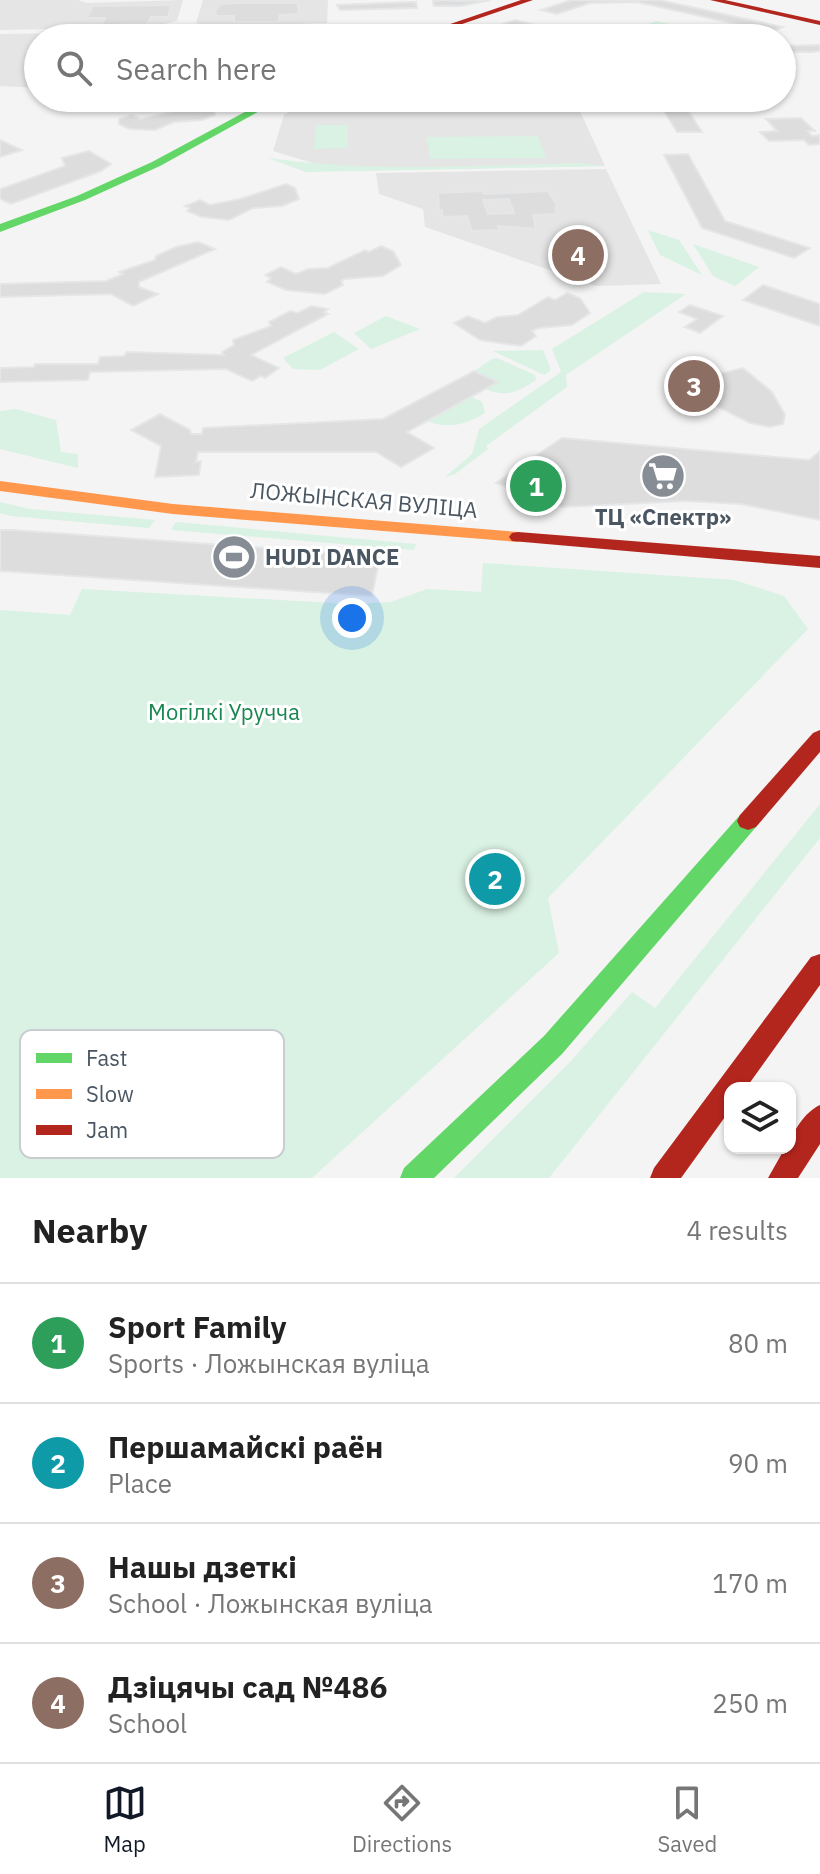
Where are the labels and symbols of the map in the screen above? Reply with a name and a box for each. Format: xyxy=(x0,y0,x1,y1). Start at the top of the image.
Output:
pin: 4 xyxy=(552,225,604,285)
pin: 3 xyxy=(668,356,720,416)
supermarket icon: ТЦ «Спектр» xyxy=(639,452,687,500)
pin: 1 xyxy=(510,456,562,516)
street label: ЛОЖЫНСКАЯ ВУЛІЦА xyxy=(249,475,479,524)
place label: ТЦ «Спектр» xyxy=(595,502,731,531)
sports icon: HUDI DANCE xyxy=(210,533,258,581)
place label: HUDI DANCE xyxy=(265,542,399,571)
your location xyxy=(332,598,372,638)
park label: Могілкі Уручча xyxy=(148,697,300,726)
pin: 2 xyxy=(469,849,521,909)
legend xyxy=(20,1030,284,1158)
text: Fast xyxy=(86,1043,127,1072)
text: Slow xyxy=(86,1079,134,1108)
text: Jam xyxy=(86,1115,128,1144)

